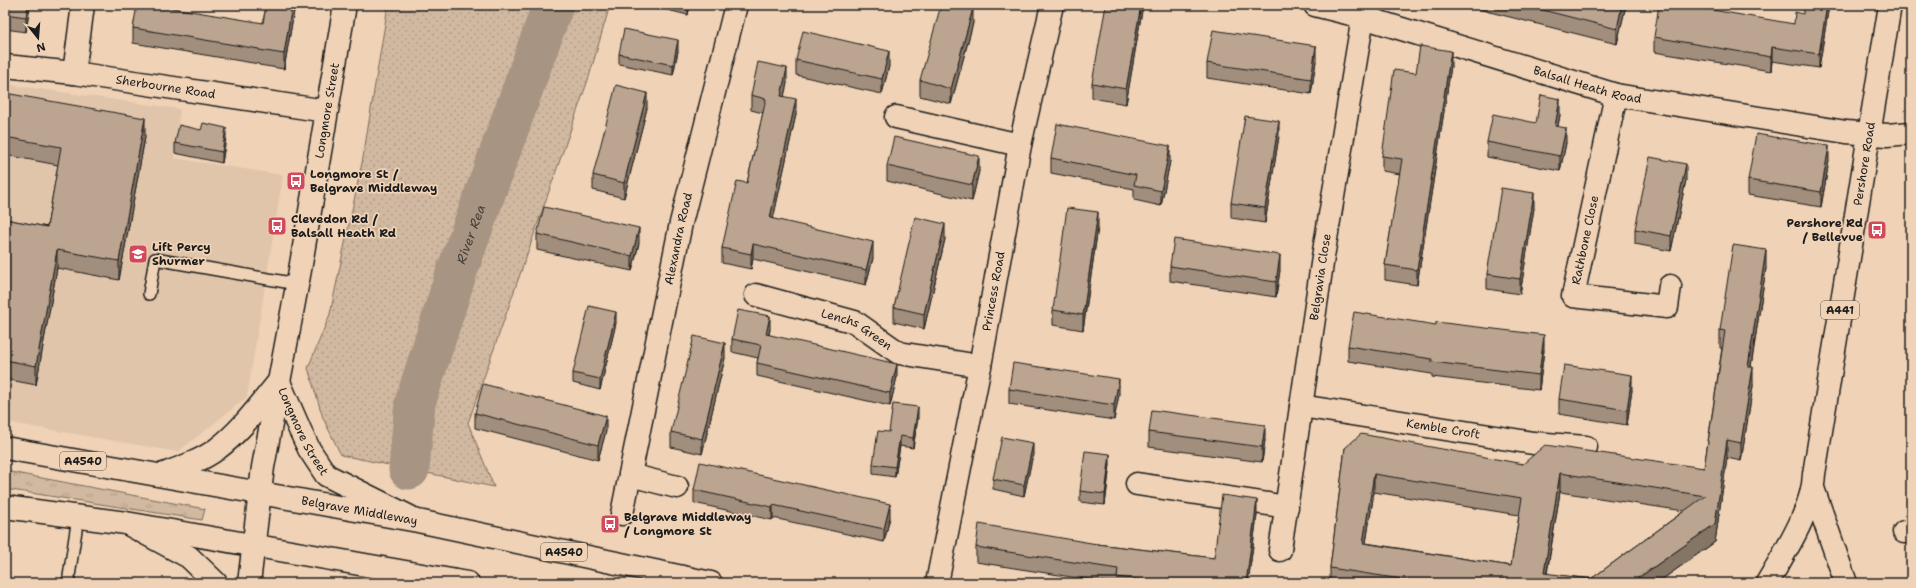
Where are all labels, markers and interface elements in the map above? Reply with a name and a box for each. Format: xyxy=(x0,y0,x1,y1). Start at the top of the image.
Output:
north arrow xyxy=(18,18,58,58)
text: N xyxy=(34,39,47,56)
street label: Longmore Street xyxy=(311,62,343,160)
street label: Balsall Heath Road xyxy=(1531,62,1643,107)
street label: Sherbourne Road xyxy=(115,71,217,102)
street label: Pershore Road xyxy=(1850,120,1879,207)
place label: Longmore St / Belgrave Middleway xyxy=(310,166,437,196)
bus stop icon: Longmore St / Belgrave Middleway xyxy=(285,170,307,192)
street label: Alexandra Road xyxy=(661,191,696,286)
street label: Rathbone Close xyxy=(1568,194,1602,286)
water label: River Rea xyxy=(452,202,489,266)
place label: Clevedon Rd / Balsall Heath Rd xyxy=(291,211,396,241)
bus stop icon: Clevedon Rd / Balsall Heath Rd xyxy=(266,215,288,237)
place label: Pershore Rd / Bellevue xyxy=(1787,215,1863,245)
bus stop icon: Pershore Rd / Bellevue xyxy=(1866,219,1888,241)
street label: Belgravia Close xyxy=(1306,232,1335,322)
place label: Lift Percy Shurmer xyxy=(152,239,211,269)
school or university icon: Lift Percy Shurmer xyxy=(127,243,149,265)
street label: Princess Road xyxy=(978,250,1009,333)
road number: A441 xyxy=(1821,301,1859,319)
street label: Lenchs Green xyxy=(819,305,895,354)
street label: Longmore Street xyxy=(274,385,332,478)
street label: Kemble Croft xyxy=(1405,415,1481,442)
road number: A4540 xyxy=(60,452,106,470)
street label: Belgrave Middleway xyxy=(300,493,419,529)
place label: Belgrave Middleway / Longmore St xyxy=(624,509,751,539)
bus stop icon: Belgrave Middleway / Longmore St xyxy=(599,513,621,535)
road number: A4540 xyxy=(541,543,587,561)

